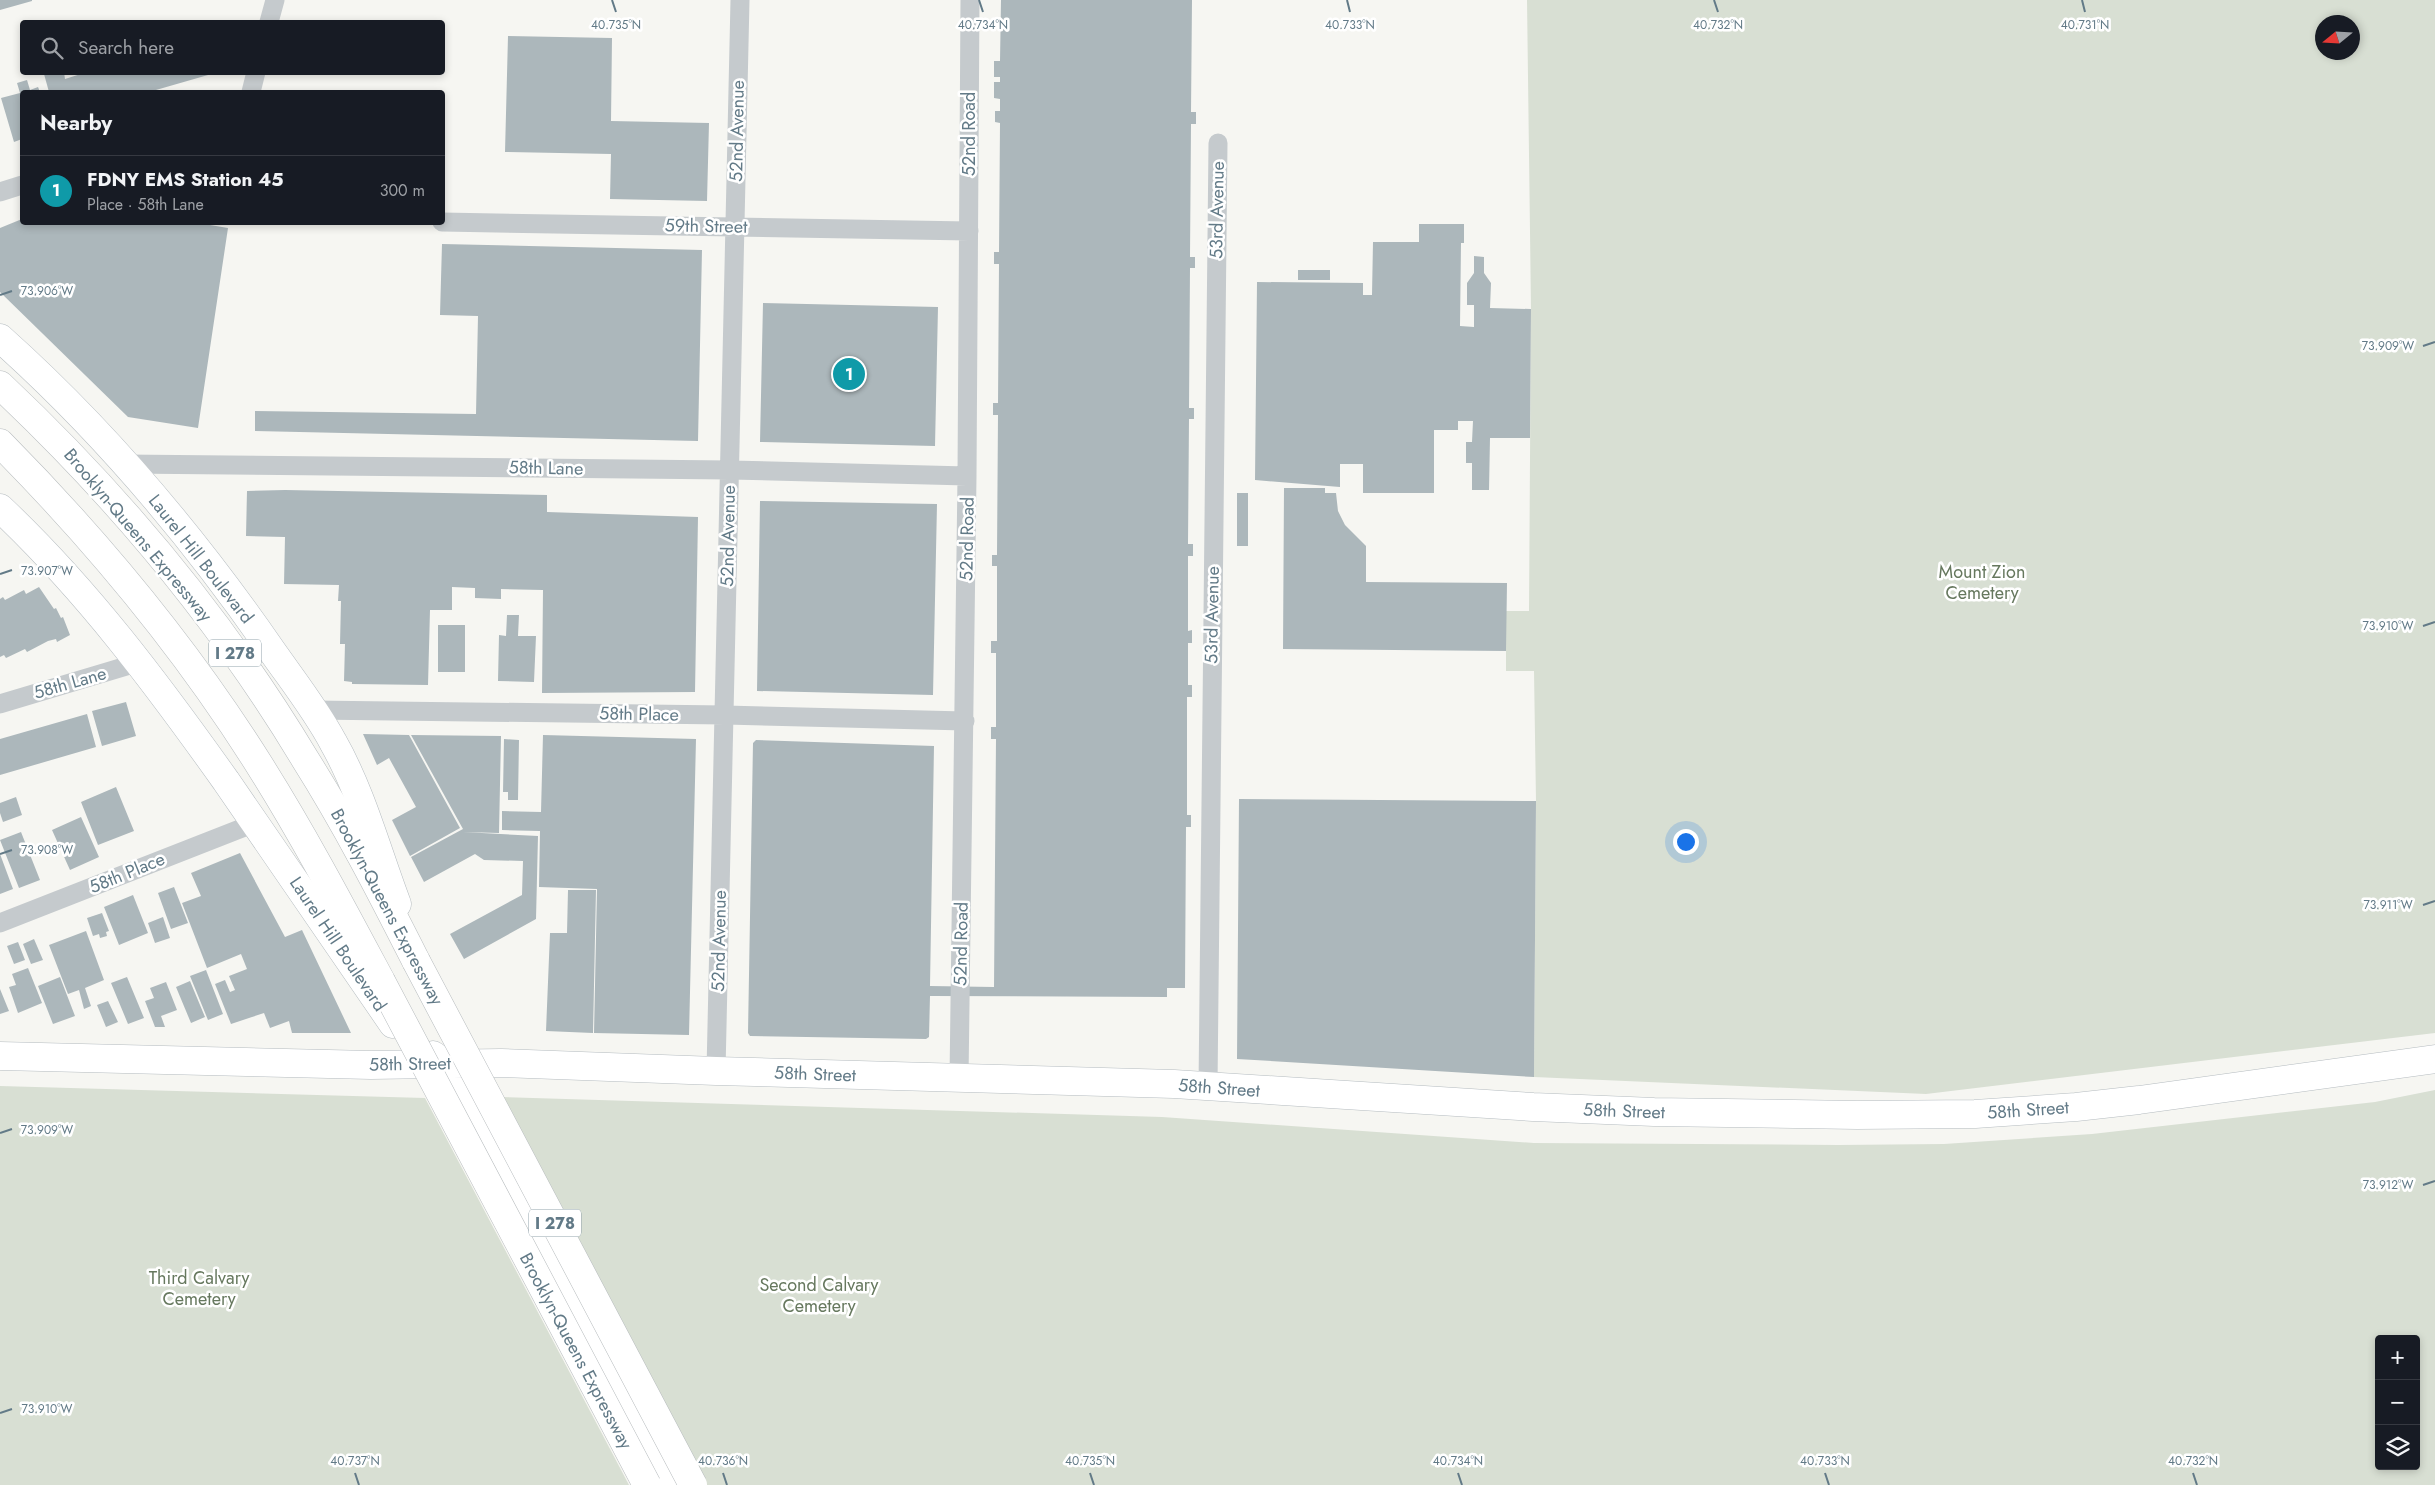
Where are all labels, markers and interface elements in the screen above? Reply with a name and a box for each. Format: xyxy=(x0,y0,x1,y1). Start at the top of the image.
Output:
north arrow xyxy=(2315,15,2360,60)
text: 40.735°N xyxy=(591,16,641,34)
text: 40.734°N xyxy=(958,16,1008,34)
text: 40.733°N xyxy=(1325,16,1375,34)
text: 40.732°N xyxy=(1693,16,1743,34)
text: 40.731°N xyxy=(2061,16,2109,34)
search box xyxy=(20,20,445,75)
icon: search xyxy=(38,34,66,62)
text: Search here xyxy=(78,34,174,61)
street label: 52nd Avenue xyxy=(723,80,751,182)
street label: 52nd Road xyxy=(956,92,982,176)
text: Nearby xyxy=(40,108,112,138)
street label: 53rd Avenue xyxy=(1203,161,1231,259)
text: FDNY EMS Station 45 xyxy=(87,166,284,193)
text: 1 xyxy=(52,179,60,202)
text: 300 m xyxy=(380,179,425,202)
text: Place · 58th Lane xyxy=(87,193,204,216)
street label: 59th Street xyxy=(664,212,748,240)
text: 73.906°W xyxy=(21,282,73,300)
text: 73.909°W xyxy=(2362,337,2414,355)
pin: 1 xyxy=(833,355,865,393)
street label: Brooklyn-Queens Expressway xyxy=(58,443,218,627)
street label: 58th Lane xyxy=(508,454,584,482)
street label: 52nd Avenue xyxy=(714,485,742,587)
street label: Laurel Hill Boulevard xyxy=(142,489,260,629)
street label: 52nd Road xyxy=(953,497,981,581)
park label: Mount Zion Cemetery xyxy=(1939,559,2025,606)
text: 73.907°W xyxy=(21,562,73,580)
street label: 53rd Avenue xyxy=(1198,566,1226,664)
text: 73.910°W xyxy=(2362,617,2414,635)
road number: I 278 xyxy=(209,640,261,666)
street label: 58th Lane xyxy=(31,660,109,706)
street label: 58th Place xyxy=(599,700,679,728)
street label: Brooklyn-Queens Expressway xyxy=(324,804,450,1010)
your location xyxy=(1673,829,1699,855)
text: 73.908°W xyxy=(21,841,73,859)
street label: 58th Place xyxy=(85,846,169,900)
street label: Laurel Hill Boulevard xyxy=(283,871,393,1017)
street label: 52nd Avenue xyxy=(705,890,733,992)
text: 73.911°W xyxy=(2363,896,2413,914)
street label: 52nd Road xyxy=(947,902,975,986)
street label: 58th Street xyxy=(369,1050,452,1078)
street label: 58th Street xyxy=(774,1060,857,1088)
street label: 58th Street xyxy=(1177,1072,1262,1104)
street label: 58th Street xyxy=(1986,1094,2071,1126)
street label: 58th Street xyxy=(1583,1097,1666,1125)
text: 73.909°W xyxy=(21,1121,73,1139)
text: 73.912°W xyxy=(2363,1176,2413,1194)
road number: I 278 xyxy=(529,1210,581,1236)
street label: Brooklyn-Queens Expressway xyxy=(513,1248,639,1454)
park label: Third Calvary Cemetery xyxy=(149,1265,249,1312)
park label: Second Calvary Cemetery xyxy=(759,1272,879,1319)
map controls xyxy=(2375,1335,2420,1470)
button: + xyxy=(2375,1335,2420,1380)
button: − xyxy=(2375,1380,2420,1425)
text: 73.910°W xyxy=(21,1400,73,1418)
button: layers xyxy=(2375,1425,2420,1470)
text: 40.737°N xyxy=(330,1452,380,1470)
text: 40.736°N xyxy=(698,1452,748,1470)
text: 40.735°N xyxy=(1065,1452,1115,1470)
text: 40.734°N xyxy=(1433,1452,1483,1470)
text: 40.733°N xyxy=(1800,1452,1850,1470)
text: 40.732°N xyxy=(2168,1452,2218,1470)

